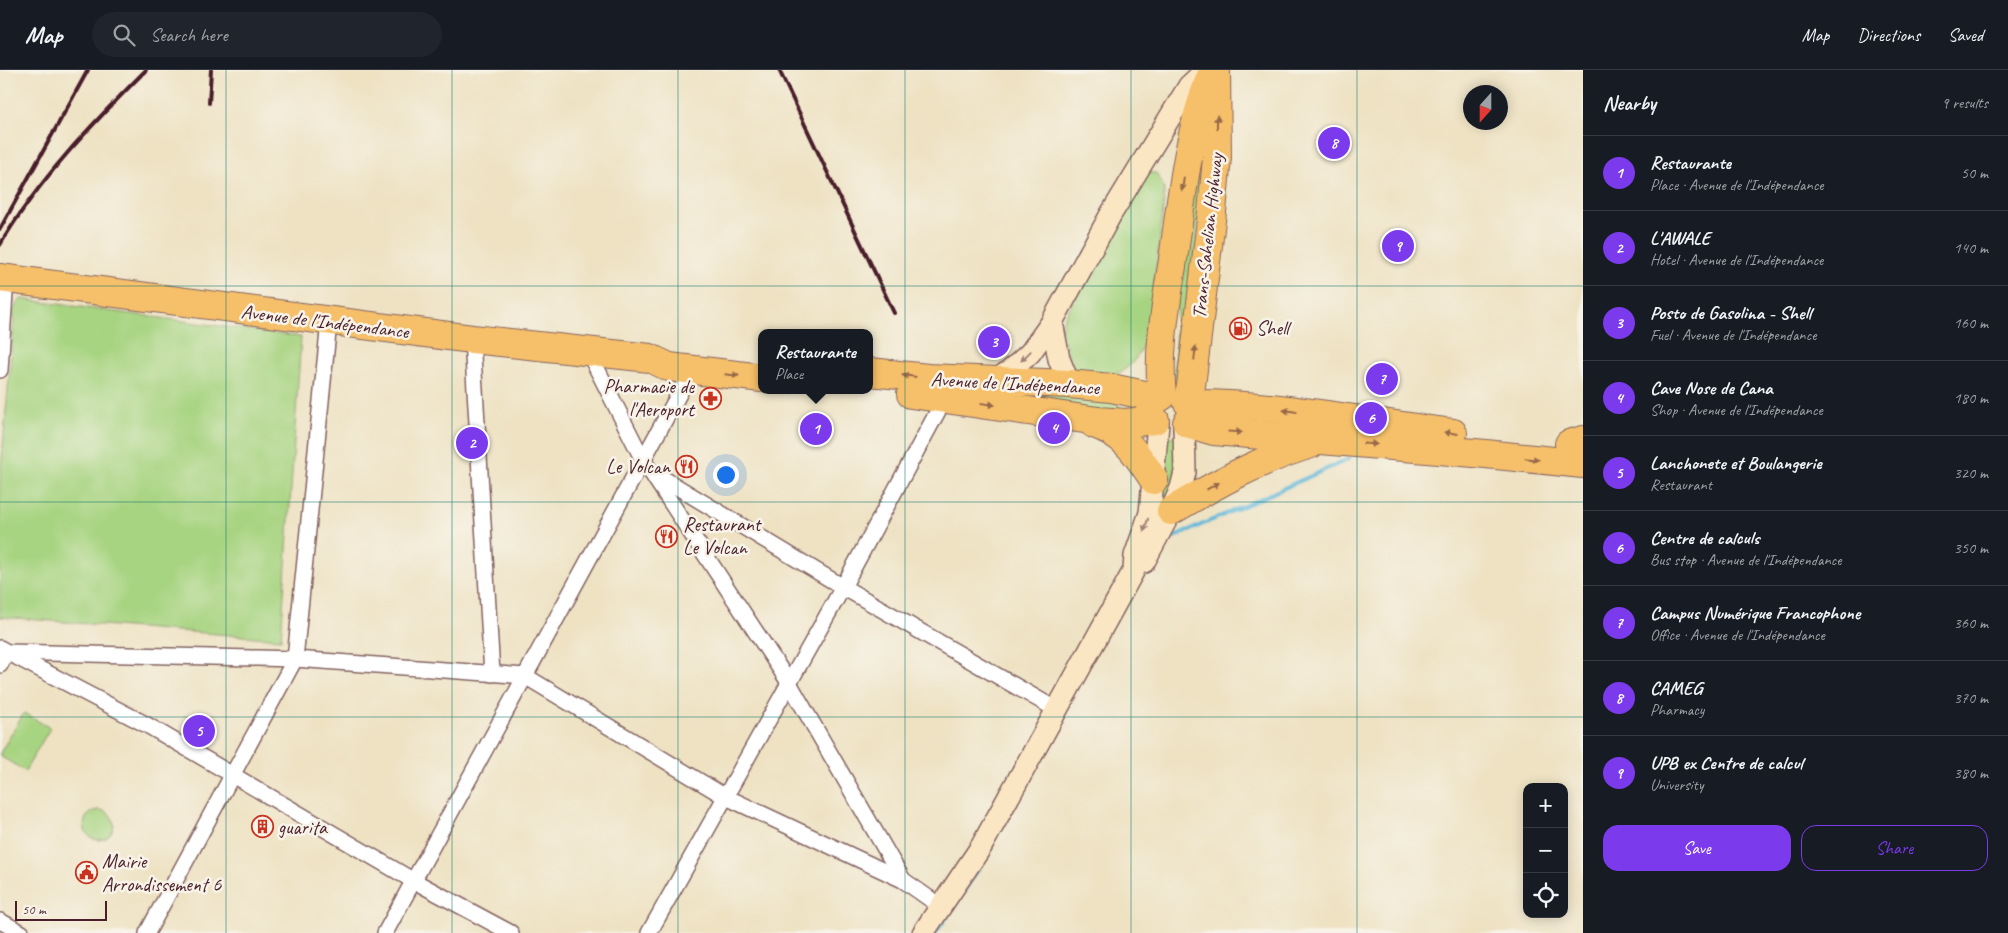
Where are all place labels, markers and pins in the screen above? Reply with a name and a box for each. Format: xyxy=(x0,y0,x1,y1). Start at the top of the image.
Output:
pin: 8 xyxy=(1318,124,1350,162)
pin: 9 xyxy=(1382,227,1414,265)
fuel station icon: Shell xyxy=(1228,316,1252,340)
place label: Shell xyxy=(1256,316,1292,341)
pin: 3 xyxy=(978,323,1010,361)
pin: 7 xyxy=(1366,360,1398,398)
place label: Pharmacie de l'Aeroport xyxy=(604,374,696,422)
pharmacy icon: Pharmacie de l'Aeroport xyxy=(698,386,722,410)
pin: 6 xyxy=(1355,399,1387,437)
pin: 4 xyxy=(1038,409,1070,447)
pin: 1 xyxy=(800,410,832,448)
pin: 2 xyxy=(456,424,488,462)
place label: Le Volcan xyxy=(606,454,671,479)
restaurant icon: Le Volcan xyxy=(674,454,698,478)
place label: Restaurant Le Volcan xyxy=(683,512,763,560)
restaurant icon: Restaurant Le Volcan xyxy=(655,524,679,548)
pin: 5 xyxy=(183,712,215,750)
building icon: guarita xyxy=(250,815,274,839)
place label: guarita xyxy=(278,815,328,840)
place label: Mairie Arrondissement 6 xyxy=(102,849,222,897)
public building icon: Mairie Arrondissement 6 xyxy=(74,861,98,885)

